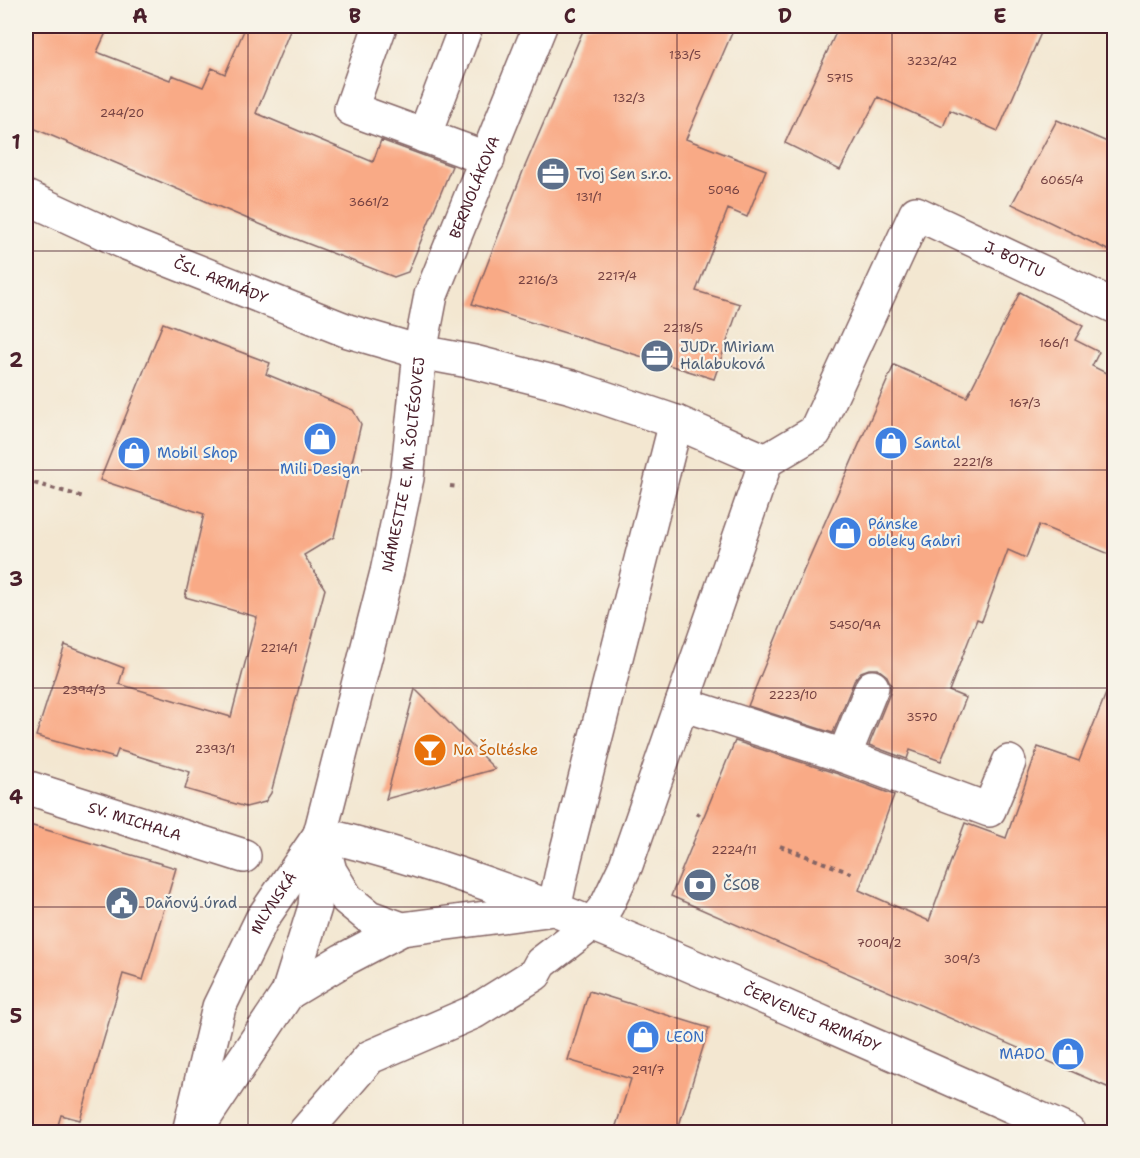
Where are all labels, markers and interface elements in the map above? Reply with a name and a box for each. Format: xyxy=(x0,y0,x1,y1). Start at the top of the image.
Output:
text: A xyxy=(132,3,148,29)
text: B xyxy=(349,3,361,29)
text: C xyxy=(564,3,576,29)
text: D xyxy=(778,3,792,29)
text: E xyxy=(993,3,1007,29)
house number: 133/5 xyxy=(669,47,701,63)
house number: 3232/42 xyxy=(907,53,957,69)
house number: 5715 xyxy=(827,70,853,86)
house number: 132/3 xyxy=(613,90,645,106)
house number: 244/20 xyxy=(100,105,144,121)
text: 1 xyxy=(11,129,21,155)
street label: BERNOLÁKOVA xyxy=(445,133,504,242)
office icon: Tvoj Sen s.r.o. xyxy=(535,156,571,192)
place label: Tvoj Sen s.r.o. xyxy=(576,164,671,184)
house number: 6065/4 xyxy=(1040,172,1084,188)
house number: 5096 xyxy=(708,182,740,198)
house number: 131/1 xyxy=(576,189,602,205)
house number: 3661/2 xyxy=(349,194,389,210)
street label: J. BOTTU xyxy=(981,236,1048,282)
street label: ČSL. ARMÁDY xyxy=(171,252,271,308)
house number: 2217/4 xyxy=(597,268,637,284)
house number: 2216/3 xyxy=(518,272,558,288)
house number: 2218/5 xyxy=(663,320,703,336)
house number: 166/1 xyxy=(1039,335,1069,351)
place label: JUDr. Miriam Halabuková xyxy=(680,337,775,374)
office icon: JUDr. Miriam Halabuková xyxy=(639,338,675,374)
text: 2 xyxy=(9,347,23,373)
street label: NÁMESTIE E. M. ŠOLTÉSOVEJ xyxy=(377,356,429,574)
house number: 167/3 xyxy=(1009,395,1041,411)
shop icon: Mili Design xyxy=(302,421,338,457)
shop icon: Santal xyxy=(873,425,909,461)
place label: Santal xyxy=(914,433,961,453)
shop icon: Mobil Shop xyxy=(116,435,152,471)
place label: Mobil Shop xyxy=(157,443,238,463)
house number: 2221/8 xyxy=(953,454,993,470)
place label: Mili Design xyxy=(280,459,360,479)
place label: Pánske obleky Gabri xyxy=(868,514,961,551)
shop icon: Pánske obleky Gabri xyxy=(827,515,863,551)
text: 3 xyxy=(9,566,23,592)
house number: 5450/9A xyxy=(829,617,881,633)
house number: 2214/1 xyxy=(260,640,298,656)
house number: 2394/3 xyxy=(62,682,106,698)
house number: 2223/10 xyxy=(769,687,817,703)
house number: 3570 xyxy=(906,709,938,725)
bar icon: Na Šoltéske xyxy=(412,732,448,768)
place label: Na Šoltéske xyxy=(453,739,538,760)
house number: 2393/1 xyxy=(195,741,235,757)
text: 4 xyxy=(9,784,23,810)
street label: SV. MICHALA xyxy=(85,797,184,846)
house number: 2224/11 xyxy=(711,842,757,858)
bank icon: ČSOB xyxy=(682,867,718,903)
street label: MLYNSKÁ xyxy=(246,868,301,937)
place label: ČSOB xyxy=(723,874,760,895)
public building icon: Daňový úrad xyxy=(104,885,140,921)
place label: Daňový úrad xyxy=(145,893,238,913)
house number: 7009/2 xyxy=(856,935,902,951)
house number: 309/3 xyxy=(943,951,981,967)
street label: ČERVENEJ ARMÁDY xyxy=(740,978,884,1057)
text: 5 xyxy=(10,1003,22,1029)
shop icon: LEON xyxy=(625,1019,661,1055)
place label: LEON xyxy=(666,1027,705,1047)
shop icon: MADO xyxy=(1050,1036,1086,1072)
place label: MADO xyxy=(999,1044,1045,1064)
house number: 291/7 xyxy=(631,1062,665,1078)

